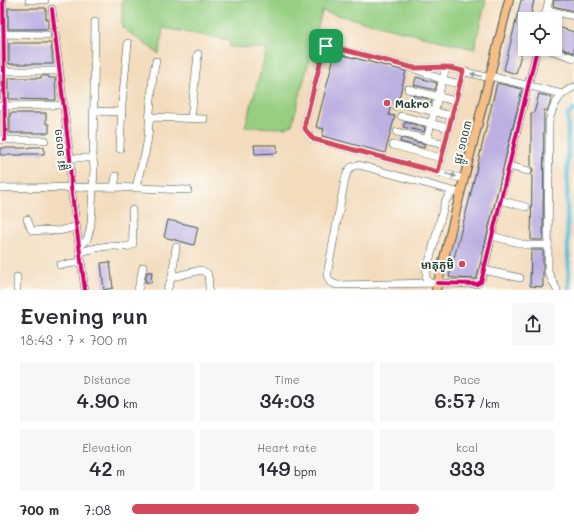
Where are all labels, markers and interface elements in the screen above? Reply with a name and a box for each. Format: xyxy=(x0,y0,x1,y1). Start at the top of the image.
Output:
map controls xyxy=(518,12,562,56)
button: locate xyxy=(518,12,562,56)
pin xyxy=(309,29,343,63)
icon: arrive xyxy=(315,35,337,57)
one-way arrow xyxy=(470,71,482,77)
place label: Makro xyxy=(395,96,429,111)
marker: Makro xyxy=(382,98,392,108)
street label: ផ្លូវ ១០០៣ xyxy=(449,119,478,166)
street label: ផ្លូវ ១០១១ xyxy=(49,128,72,172)
one-way arrow xyxy=(445,172,457,178)
place label: មាតុភូមិ xyxy=(421,257,454,272)
marker: មាតុភូមិ xyxy=(457,259,467,269)
text: Evening run xyxy=(20,301,148,330)
button: share xyxy=(512,303,554,345)
text: 18:43 · 7 × 700 m xyxy=(20,331,127,348)
text: Distance xyxy=(83,372,131,387)
text: Time xyxy=(274,372,300,387)
text: Pace xyxy=(454,372,480,387)
text: 4.90 xyxy=(76,387,119,413)
text: 34:03 xyxy=(259,387,315,413)
text: 6:57 xyxy=(434,387,476,413)
text: km xyxy=(119,396,138,411)
text: /km xyxy=(476,396,500,411)
text: Elevation xyxy=(82,440,132,455)
text: Heart rate xyxy=(257,440,317,455)
text: kcal xyxy=(456,440,478,455)
text: 42 xyxy=(89,455,113,481)
text: 149 xyxy=(257,455,291,481)
text: 333 xyxy=(449,455,485,481)
text: m xyxy=(113,464,125,479)
text: bpm xyxy=(291,464,317,479)
text: 700 m xyxy=(20,501,59,518)
text: 7:08 xyxy=(84,501,111,518)

